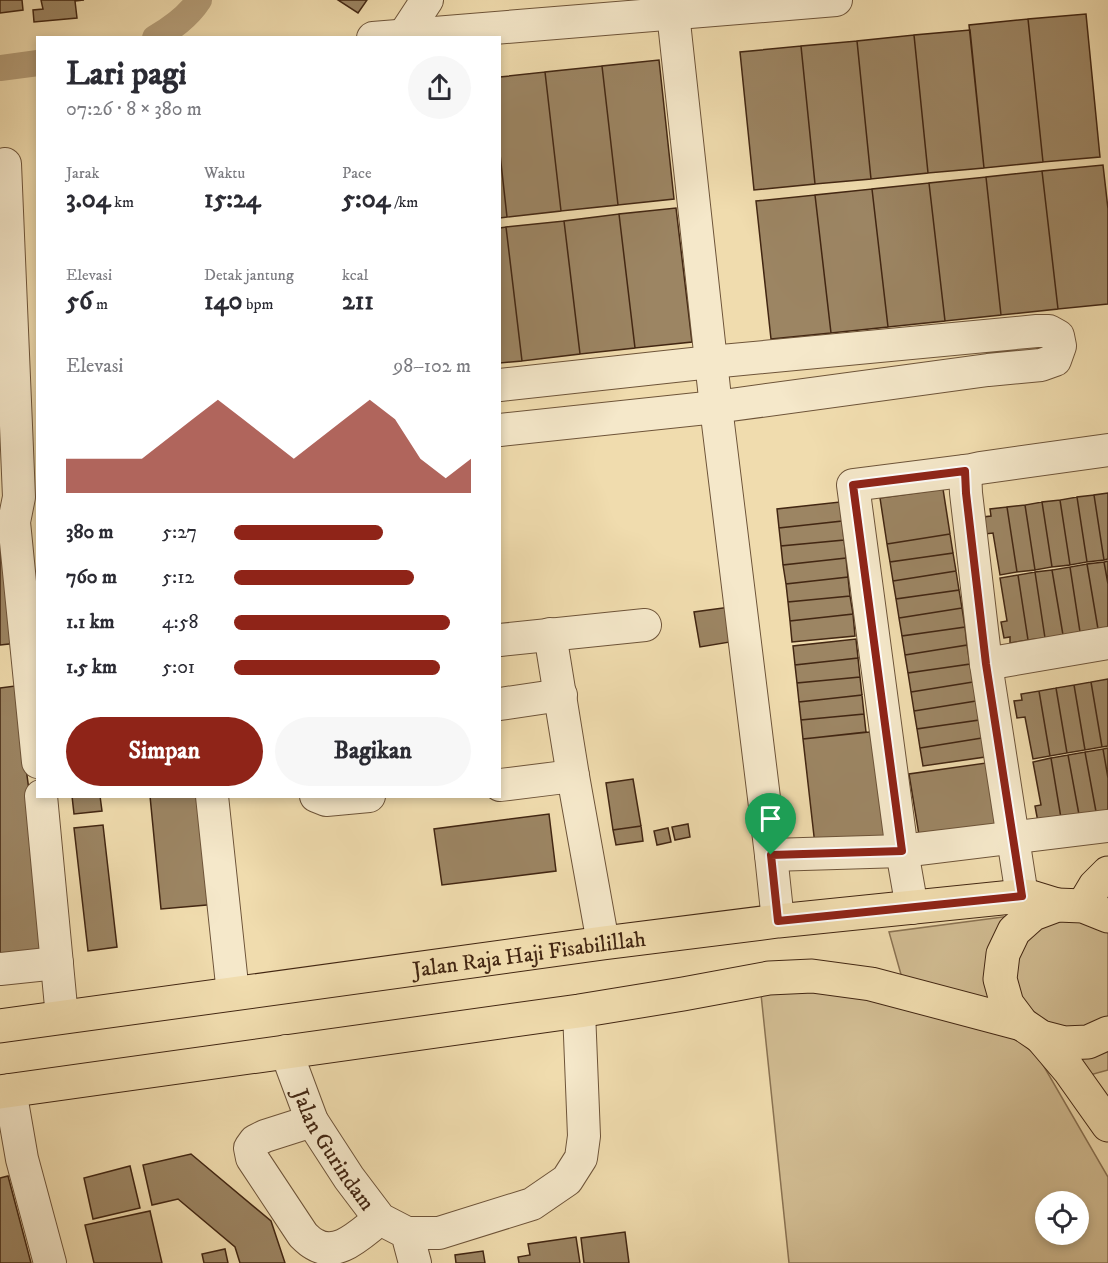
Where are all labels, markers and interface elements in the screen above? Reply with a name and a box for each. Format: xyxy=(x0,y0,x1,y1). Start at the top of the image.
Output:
text: Lari pagi xyxy=(66,54,187,95)
button: share xyxy=(408,56,471,119)
text: 07:26 · 8 × 380 m xyxy=(66,97,202,122)
text: Jarak xyxy=(66,163,100,183)
text: Waktu xyxy=(204,163,245,183)
text: Pace xyxy=(342,163,372,183)
text: 3.04 xyxy=(66,183,111,216)
text: 15:24 xyxy=(204,183,261,216)
text: 5:04 xyxy=(342,183,391,216)
text: km xyxy=(111,192,134,212)
text: /km xyxy=(391,192,418,212)
text: Elevasi xyxy=(66,265,112,285)
text: Detak jantung xyxy=(204,265,294,285)
text: kcal xyxy=(342,265,368,285)
text: 56 xyxy=(66,285,92,318)
text: 140 xyxy=(204,285,243,318)
text: 211 xyxy=(342,285,374,318)
text: m xyxy=(92,294,108,314)
text: bpm xyxy=(243,294,274,314)
text: Elevasi xyxy=(66,354,124,379)
text: 98–102 m xyxy=(393,354,471,379)
text: 380 m xyxy=(66,520,114,545)
text: 5:27 xyxy=(162,520,197,545)
text: 760 m xyxy=(66,565,117,590)
text: 5:12 xyxy=(162,565,194,590)
text: 1.1 km xyxy=(66,610,115,635)
text: 4:58 xyxy=(162,610,199,635)
text: 1.5 km xyxy=(66,655,117,680)
text: 5:01 xyxy=(162,655,195,680)
button: Simpan xyxy=(66,717,263,786)
button: Bagikan xyxy=(275,717,471,786)
pin xyxy=(745,793,796,855)
icon: arrive xyxy=(754,802,787,835)
street label: Jalan Raja Haji Fisabilillah xyxy=(409,926,648,984)
street label: Jalan Gurindam xyxy=(286,1083,381,1216)
map controls xyxy=(1035,1191,1089,1245)
button: locate xyxy=(1035,1191,1089,1245)

